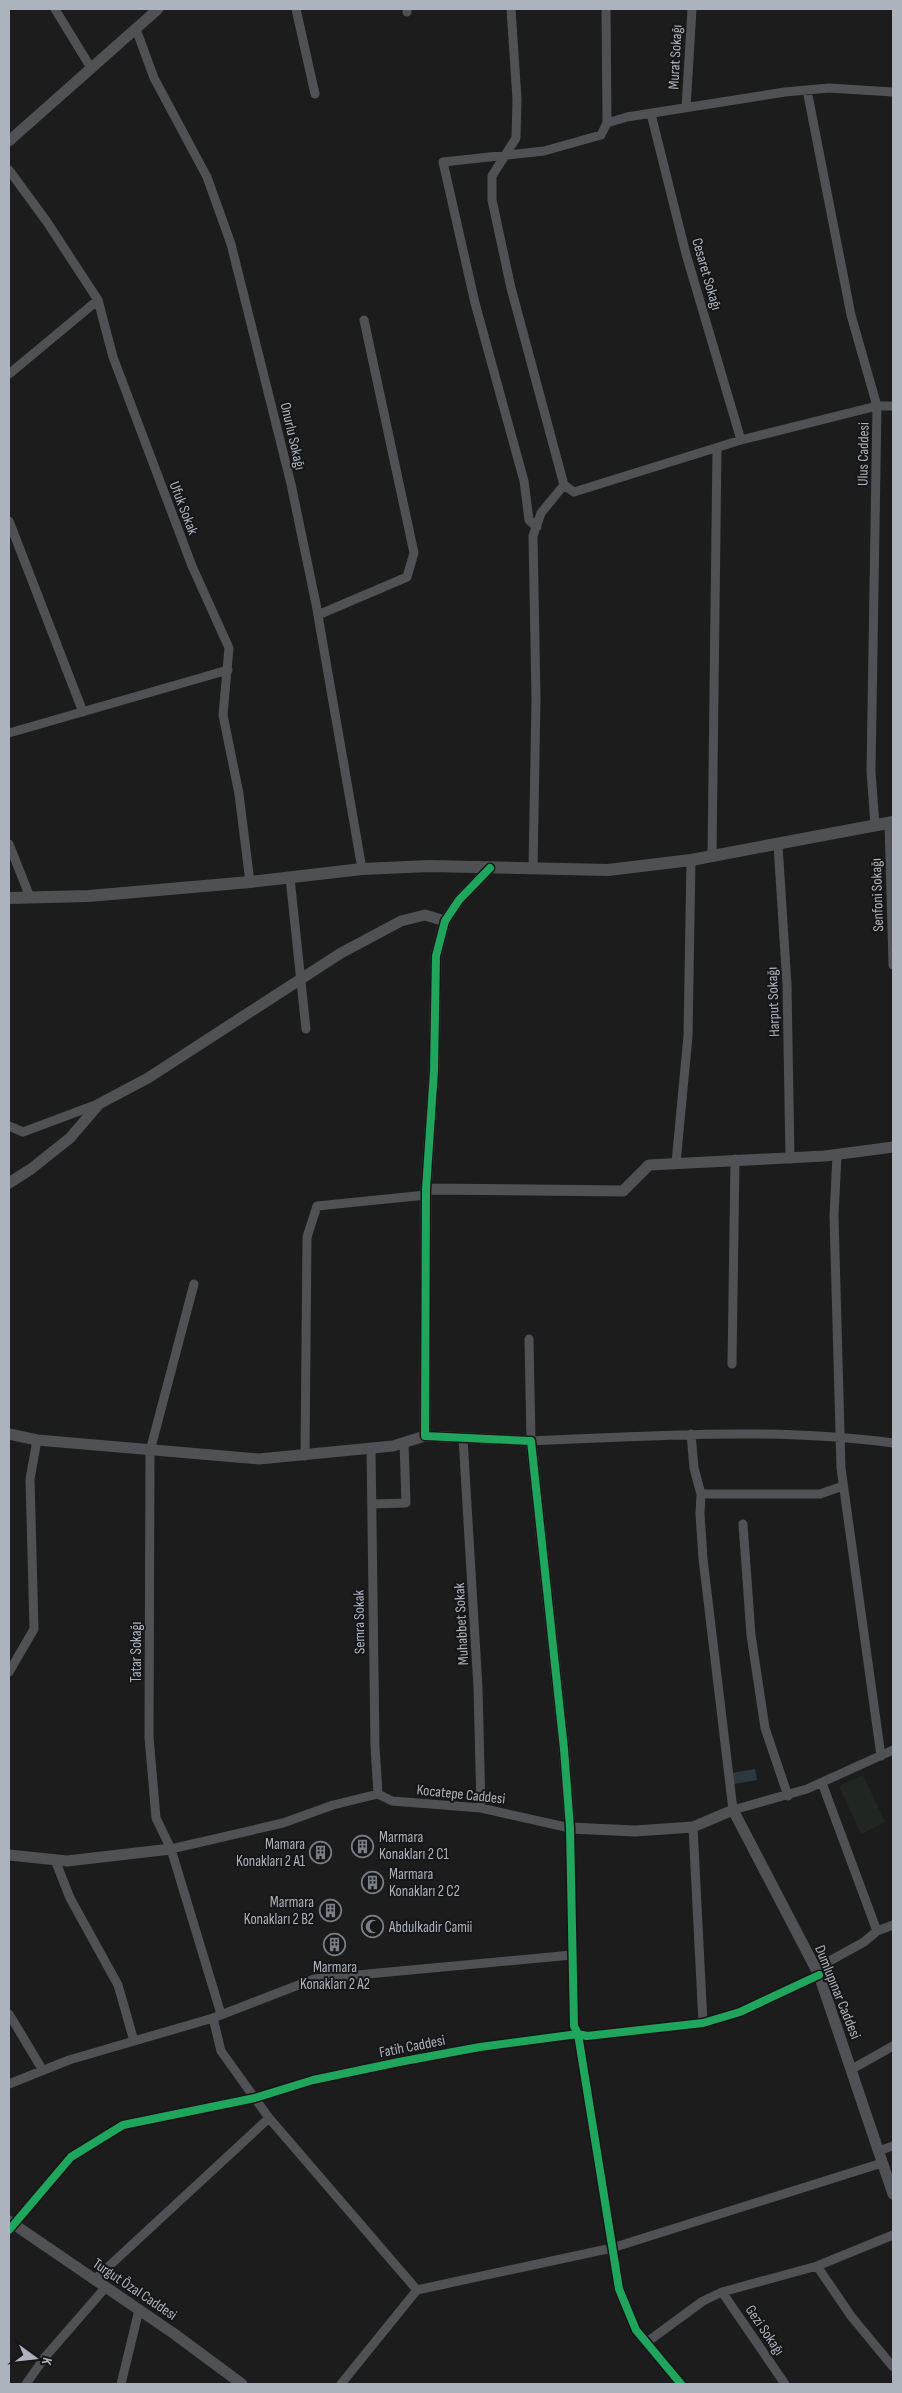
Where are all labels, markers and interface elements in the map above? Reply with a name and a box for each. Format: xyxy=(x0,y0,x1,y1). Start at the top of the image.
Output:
street label: Murat Sokağı xyxy=(664,24,687,90)
street label: Cesaret Sokağı xyxy=(687,236,726,312)
street label: Onurlu Sokağı xyxy=(276,400,310,472)
street label: Ulus Caddesi xyxy=(853,422,874,486)
street label: Ufuk Sokak xyxy=(165,479,203,538)
street label: Senfoni Sokağı xyxy=(867,858,888,932)
street label: Harput Sokağı xyxy=(763,967,784,1037)
street label: Muhabbet Sokak xyxy=(450,1582,473,1666)
street label: Semra Sokak xyxy=(349,1589,370,1654)
street label: Tatar Sokağı xyxy=(127,1622,146,1682)
street label: Kocatepe Caddesi xyxy=(416,1780,506,1809)
place label: Marmara Konakları 2 C1 xyxy=(379,1828,450,1864)
building icon: Marmara Konakları 2 C1 xyxy=(351,1834,375,1858)
place label: Mamara Konakları 2 A1 xyxy=(236,1835,306,1871)
building icon: Mamara Konakları 2 A1 xyxy=(309,1841,333,1865)
place label: Marmara Konakları 2 C2 xyxy=(389,1865,460,1901)
building icon: Marmara Konakları 2 C2 xyxy=(361,1871,385,1895)
place label: Marmara Konakları 2 B2 xyxy=(244,1893,314,1929)
building icon: Marmara Konakları 2 B2 xyxy=(318,1899,342,1923)
mosque icon: Abdulkadir Camii xyxy=(361,1915,385,1939)
place label: Abdulkadir Camii xyxy=(388,1918,473,1937)
building icon: Marmara Konakları 2 A2 xyxy=(323,1932,347,1956)
street label: Dumlupınar Caddesi xyxy=(810,1942,865,2042)
place label: Marmara Konakları 2 A2 xyxy=(300,1958,370,1994)
street label: Fatih Caddesi xyxy=(377,2031,447,2062)
street label: Turgut Özal Caddesi xyxy=(89,2254,181,2325)
street label: Gezi Sokağı xyxy=(741,2301,788,2359)
north arrow xyxy=(10,2333,60,2383)
text: K xyxy=(38,2356,56,2367)

